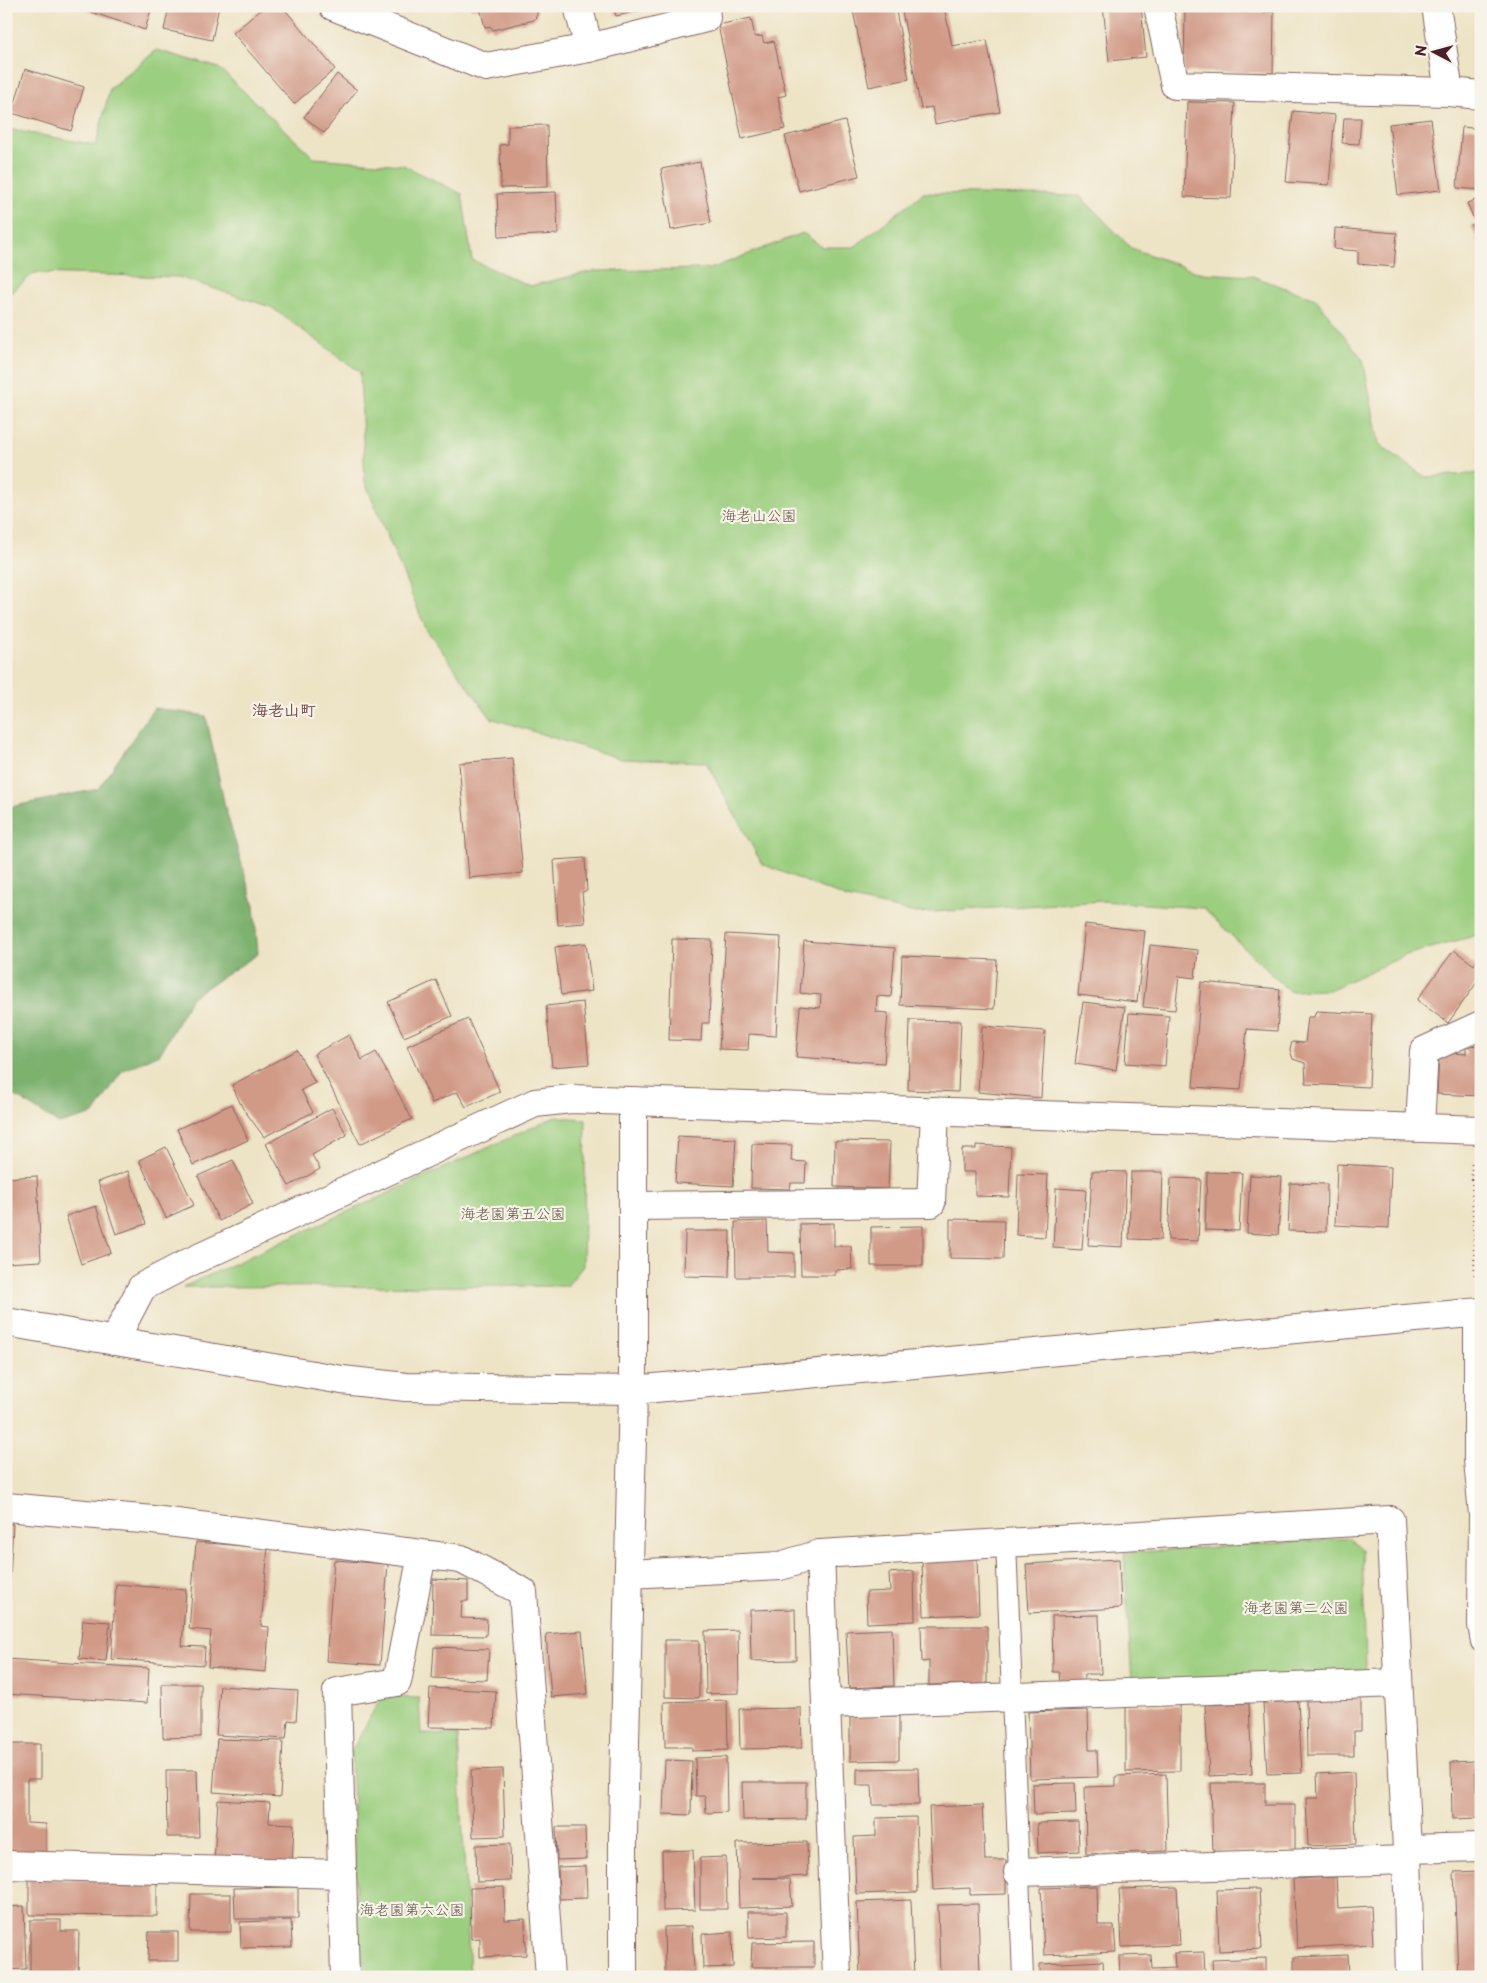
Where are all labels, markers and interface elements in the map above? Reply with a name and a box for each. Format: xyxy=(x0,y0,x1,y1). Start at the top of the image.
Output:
north arrow xyxy=(1410,28,1460,78)
text: N xyxy=(1410,44,1432,57)
park label: 海老山公園 xyxy=(721,503,797,526)
district label: 海老山町 xyxy=(252,697,316,721)
park label: 海老園第五公園 xyxy=(460,1201,566,1224)
park label: 海老園第二公園 xyxy=(1243,1595,1349,1618)
park label: 海老園第六公園 xyxy=(359,1897,465,1920)

